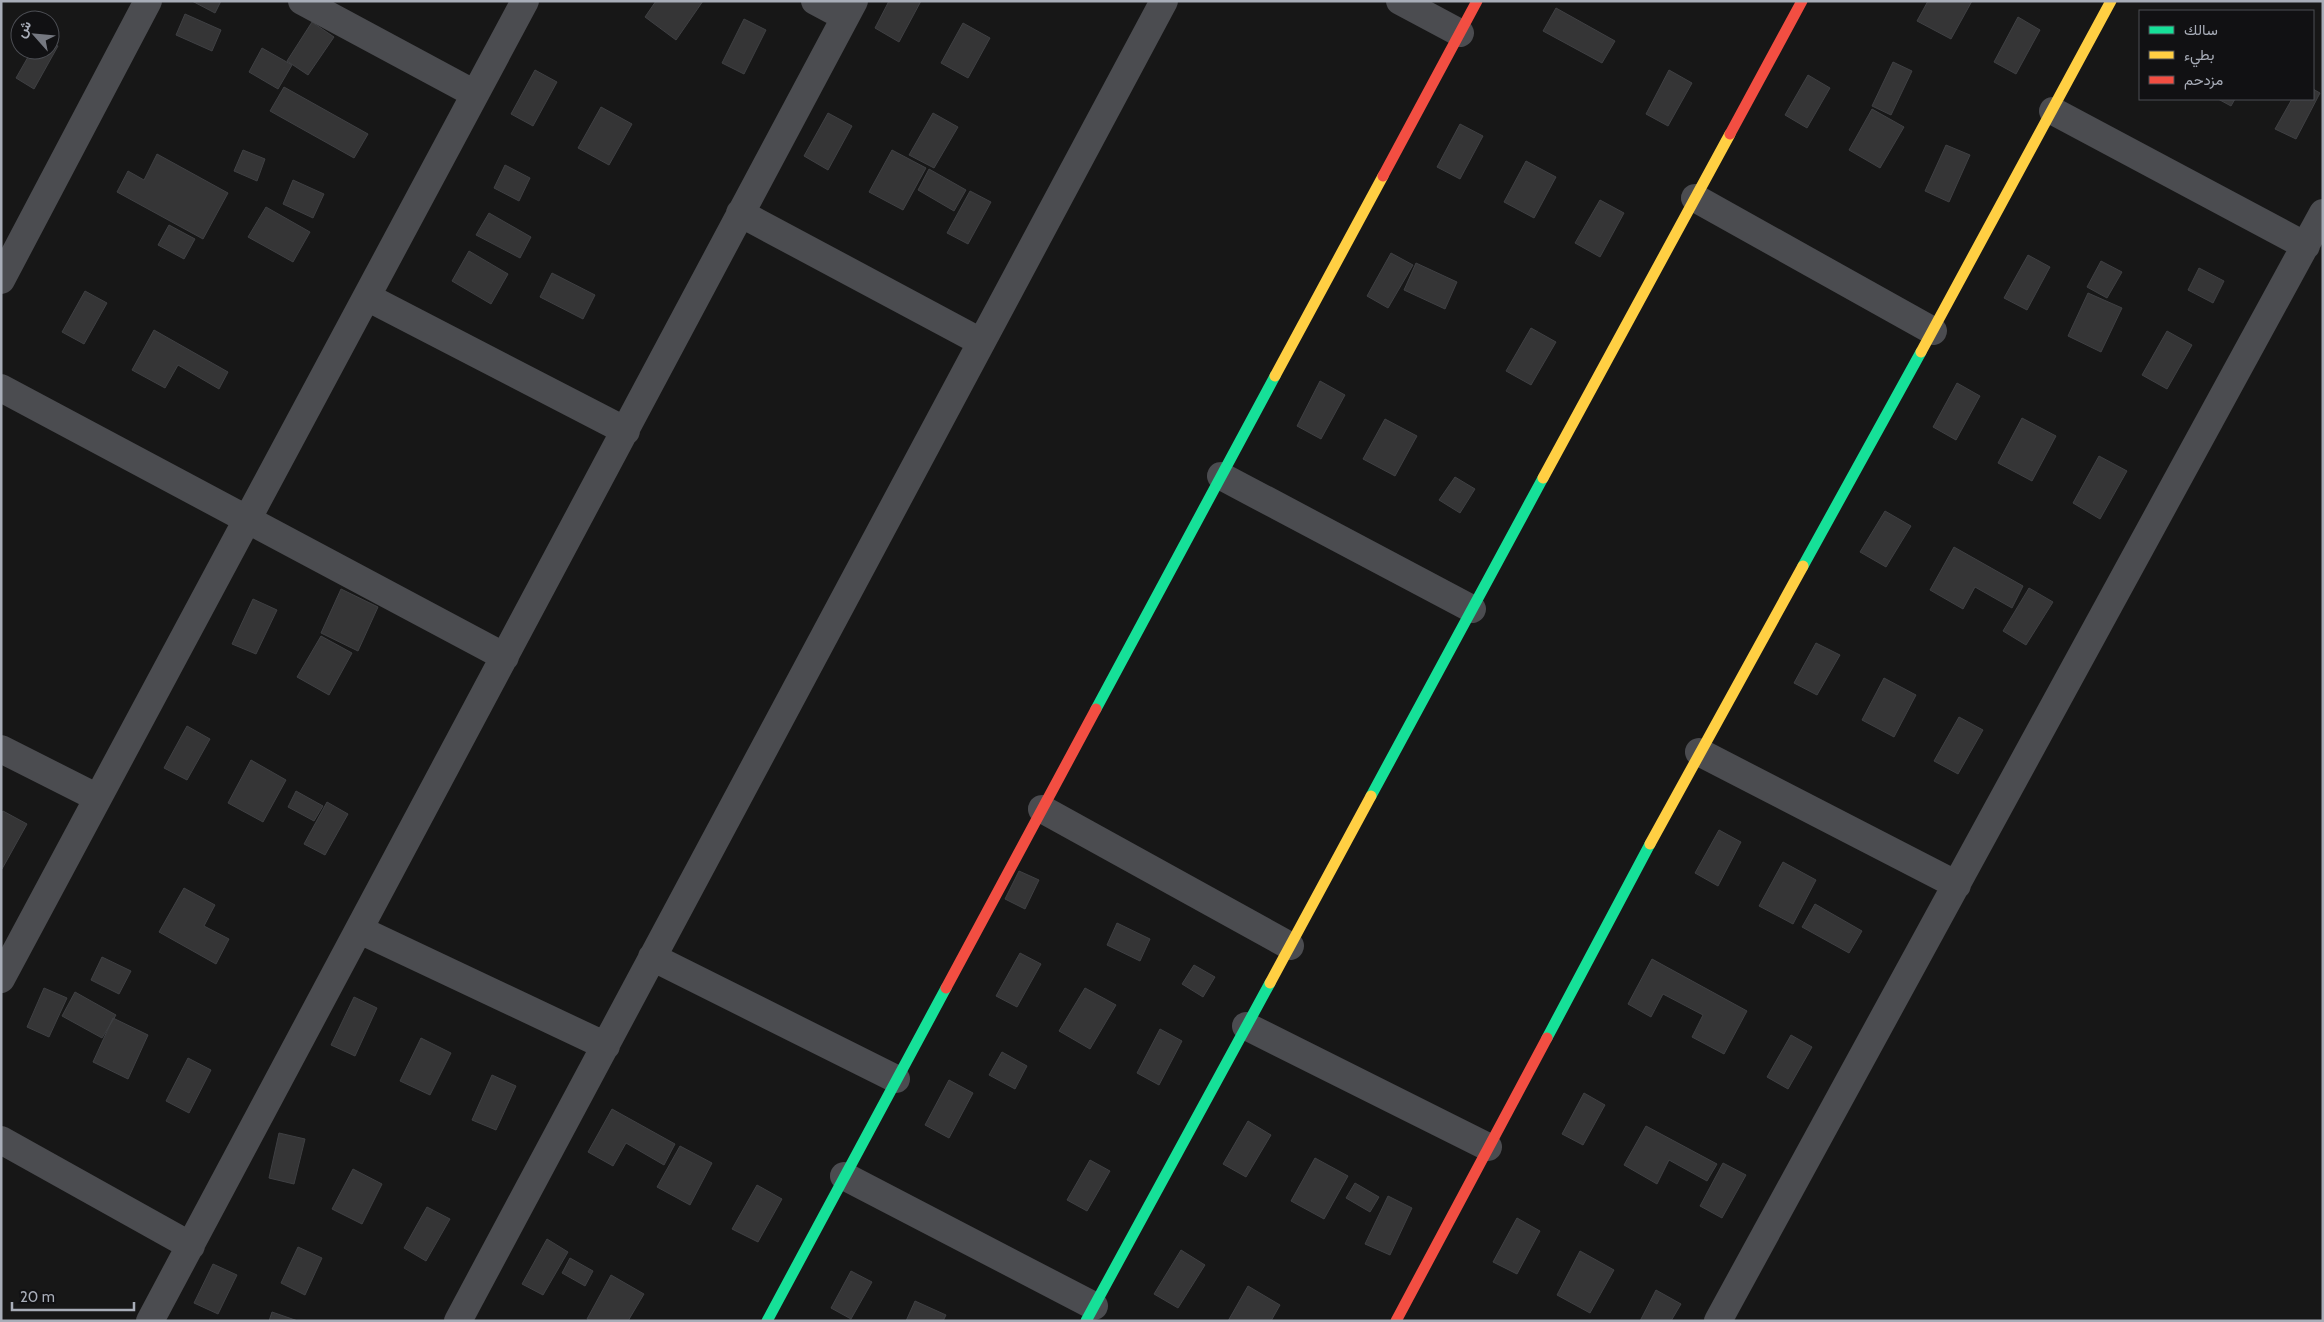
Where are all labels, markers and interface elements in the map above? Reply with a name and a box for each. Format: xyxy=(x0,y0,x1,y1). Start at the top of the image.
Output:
north arrow xyxy=(10,10,60,60)
legend xyxy=(2139,10,2314,100)
text: ش xyxy=(12,17,35,41)
text: سالك xyxy=(2184,21,2218,39)
text: بطيء xyxy=(2184,46,2214,68)
text: مزدحم xyxy=(2184,71,2223,90)
scale bar xyxy=(12,1280,135,1312)
text: 20 m xyxy=(20,1288,55,1306)

